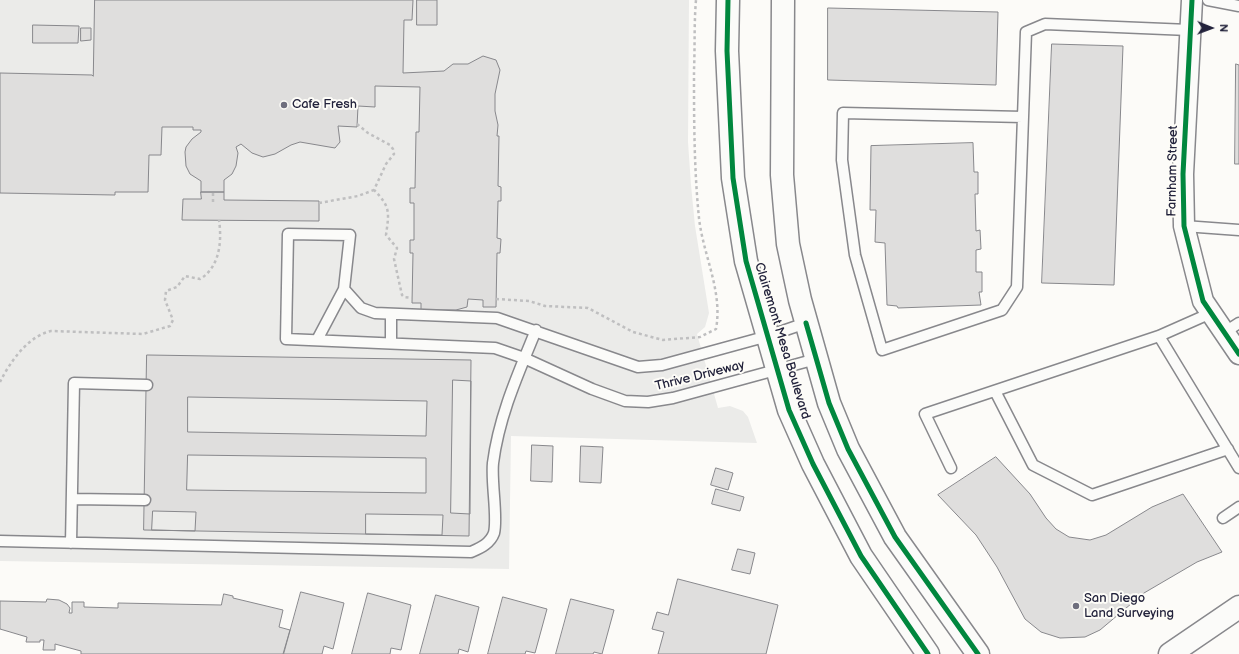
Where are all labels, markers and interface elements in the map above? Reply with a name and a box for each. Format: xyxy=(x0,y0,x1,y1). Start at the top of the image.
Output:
north arrow xyxy=(1191,8,1231,48)
text: N xyxy=(1217,24,1230,32)
place label: Cafe Fresh xyxy=(292,97,357,113)
marker: Cafe Fresh xyxy=(279,100,289,110)
street label: Farnham Street xyxy=(1164,125,1182,217)
street label: Clairemont Mesa Boulevard xyxy=(751,261,813,421)
street label: Thrive Driveway xyxy=(654,357,746,395)
place label: San Diego Land Surveying xyxy=(1084,591,1174,622)
marker: San Diego Land Surveying xyxy=(1071,601,1081,611)

